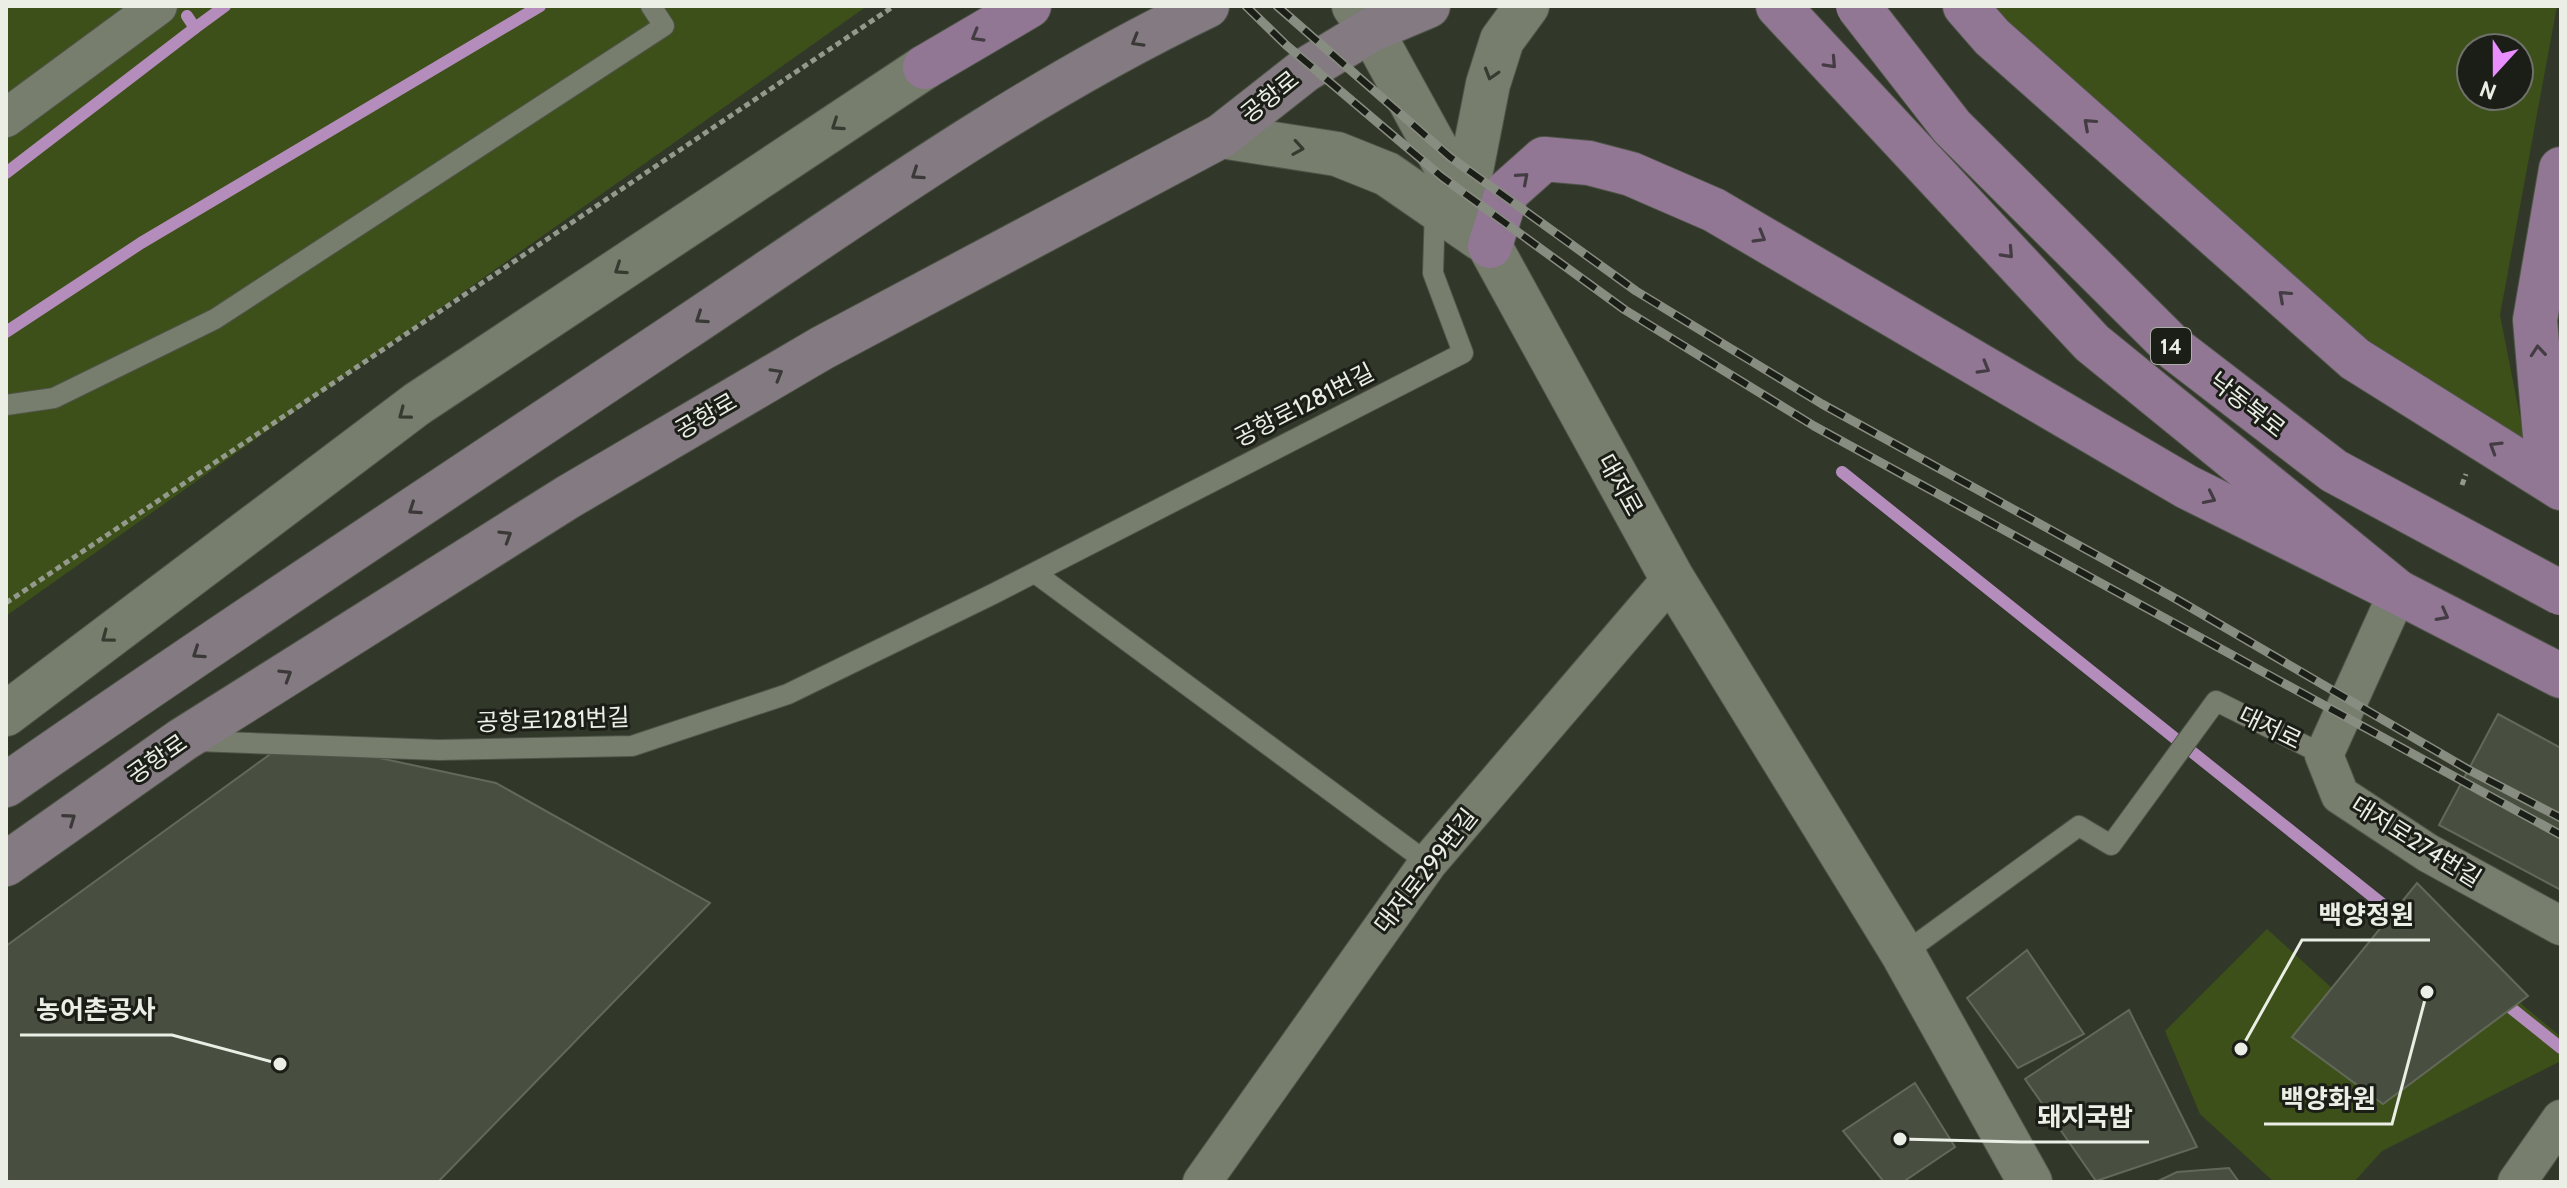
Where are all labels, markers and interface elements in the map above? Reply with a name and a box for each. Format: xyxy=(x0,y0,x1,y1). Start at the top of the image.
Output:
one-way arrow xyxy=(971,26,986,42)
one-way arrow xyxy=(1131,31,1146,47)
north arrow xyxy=(2455,32,2535,112)
one-way arrow xyxy=(1821,54,1836,68)
street label: 공항로 xyxy=(1235,64,1305,129)
one-way arrow xyxy=(1484,67,1500,81)
text: N xyxy=(2476,75,2500,106)
one-way arrow xyxy=(831,115,845,130)
one-way arrow xyxy=(2084,119,2099,133)
one-way arrow xyxy=(1291,139,1305,156)
one-way arrow xyxy=(911,164,926,179)
one-way arrow xyxy=(1514,173,1529,188)
one-way arrow xyxy=(1751,227,1766,243)
one-way arrow xyxy=(1999,244,2014,258)
one-way arrow xyxy=(615,259,629,274)
one-way arrow xyxy=(2278,292,2293,306)
one-way arrow xyxy=(695,309,709,324)
road number: 14 xyxy=(2151,328,2191,364)
one-way arrow xyxy=(2530,344,2547,357)
street label: 공항로1281번길 xyxy=(1229,357,1379,452)
one-way arrow xyxy=(1976,359,1990,374)
street label: 낙동북로 xyxy=(2204,366,2291,443)
one-way arrow xyxy=(768,368,783,384)
street label: 공항로 xyxy=(670,386,742,445)
one-way arrow xyxy=(398,404,413,418)
one-way arrow xyxy=(2489,441,2504,456)
street label: 대저로 xyxy=(1592,449,1649,521)
one-way arrow xyxy=(2201,489,2216,504)
one-way arrow xyxy=(409,499,423,514)
one-way arrow xyxy=(497,531,512,546)
one-way arrow xyxy=(2435,605,2450,620)
one-way arrow xyxy=(101,628,116,642)
one-way arrow xyxy=(192,643,207,658)
one-way arrow xyxy=(277,669,292,684)
street label: 대저로 xyxy=(2234,700,2306,755)
street label: 공항로1281번길 xyxy=(476,702,630,737)
street label: 공항로 xyxy=(121,728,192,789)
street label: 대저로274번길 xyxy=(2346,790,2487,893)
street label: 대저로299번길 xyxy=(1368,803,1483,939)
one-way arrow xyxy=(61,815,75,829)
callout: 백양정원 xyxy=(2302,890,2430,940)
text: 백양정원 xyxy=(2318,899,2414,931)
callout: 농어촌공사 xyxy=(20,985,172,1035)
text: 농어촌공사 xyxy=(36,994,156,1026)
callout: 백양화원 xyxy=(2264,1074,2392,1124)
text: 백양화원 xyxy=(2280,1083,2376,1115)
callout: 돼지국밥 xyxy=(2021,1092,2149,1142)
text: 돼지국밥 xyxy=(2037,1101,2133,1133)

